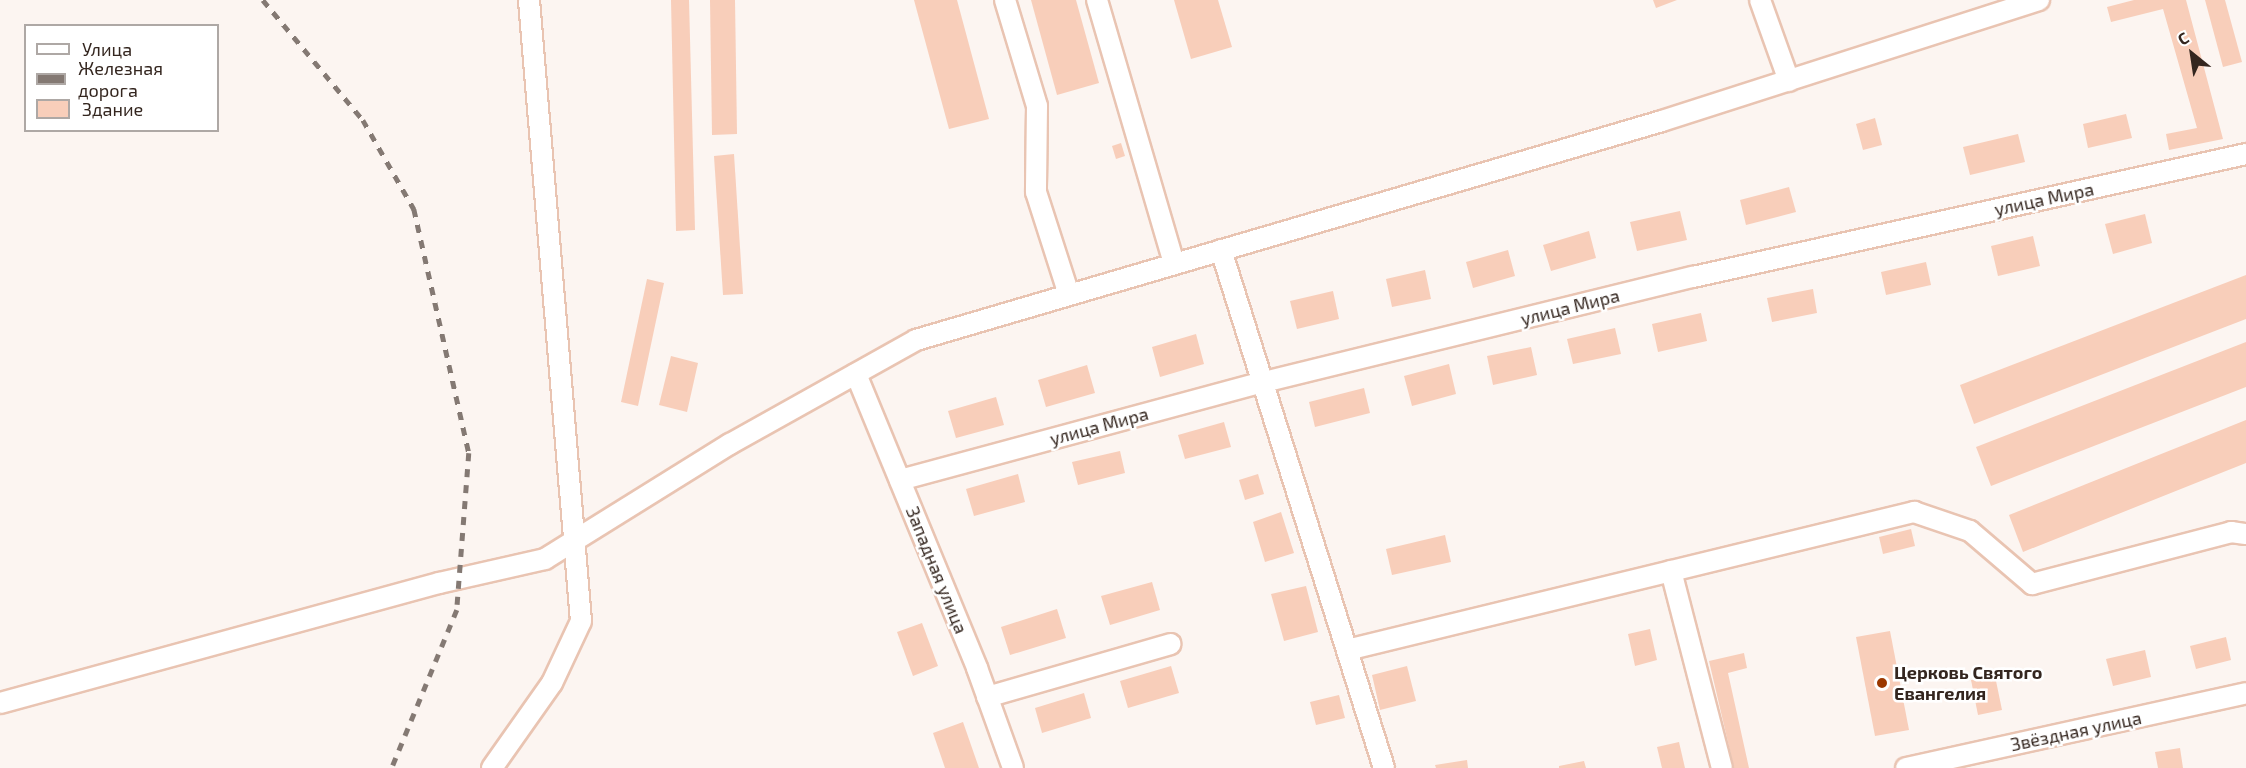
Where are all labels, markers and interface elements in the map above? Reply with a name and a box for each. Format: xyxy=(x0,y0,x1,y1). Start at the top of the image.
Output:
legend xyxy=(24,24,219,132)
north arrow xyxy=(2162,24,2222,84)
text: С xyxy=(2174,27,2192,49)
text: Улица xyxy=(82,38,132,60)
text: Железная дорога xyxy=(78,57,163,101)
text: Здание xyxy=(82,98,143,120)
street label: улица Мира xyxy=(1992,178,2096,220)
street label: улица Мира xyxy=(1518,284,1622,330)
street label: улица Мира xyxy=(1047,402,1151,450)
street label: Западная улица xyxy=(902,503,972,637)
place label: Церковь Святого Евангелия xyxy=(1894,662,2042,704)
marker: Церковь Святого Евангелия xyxy=(1875,676,1889,690)
street label: Звёздная улица xyxy=(2008,707,2144,755)

